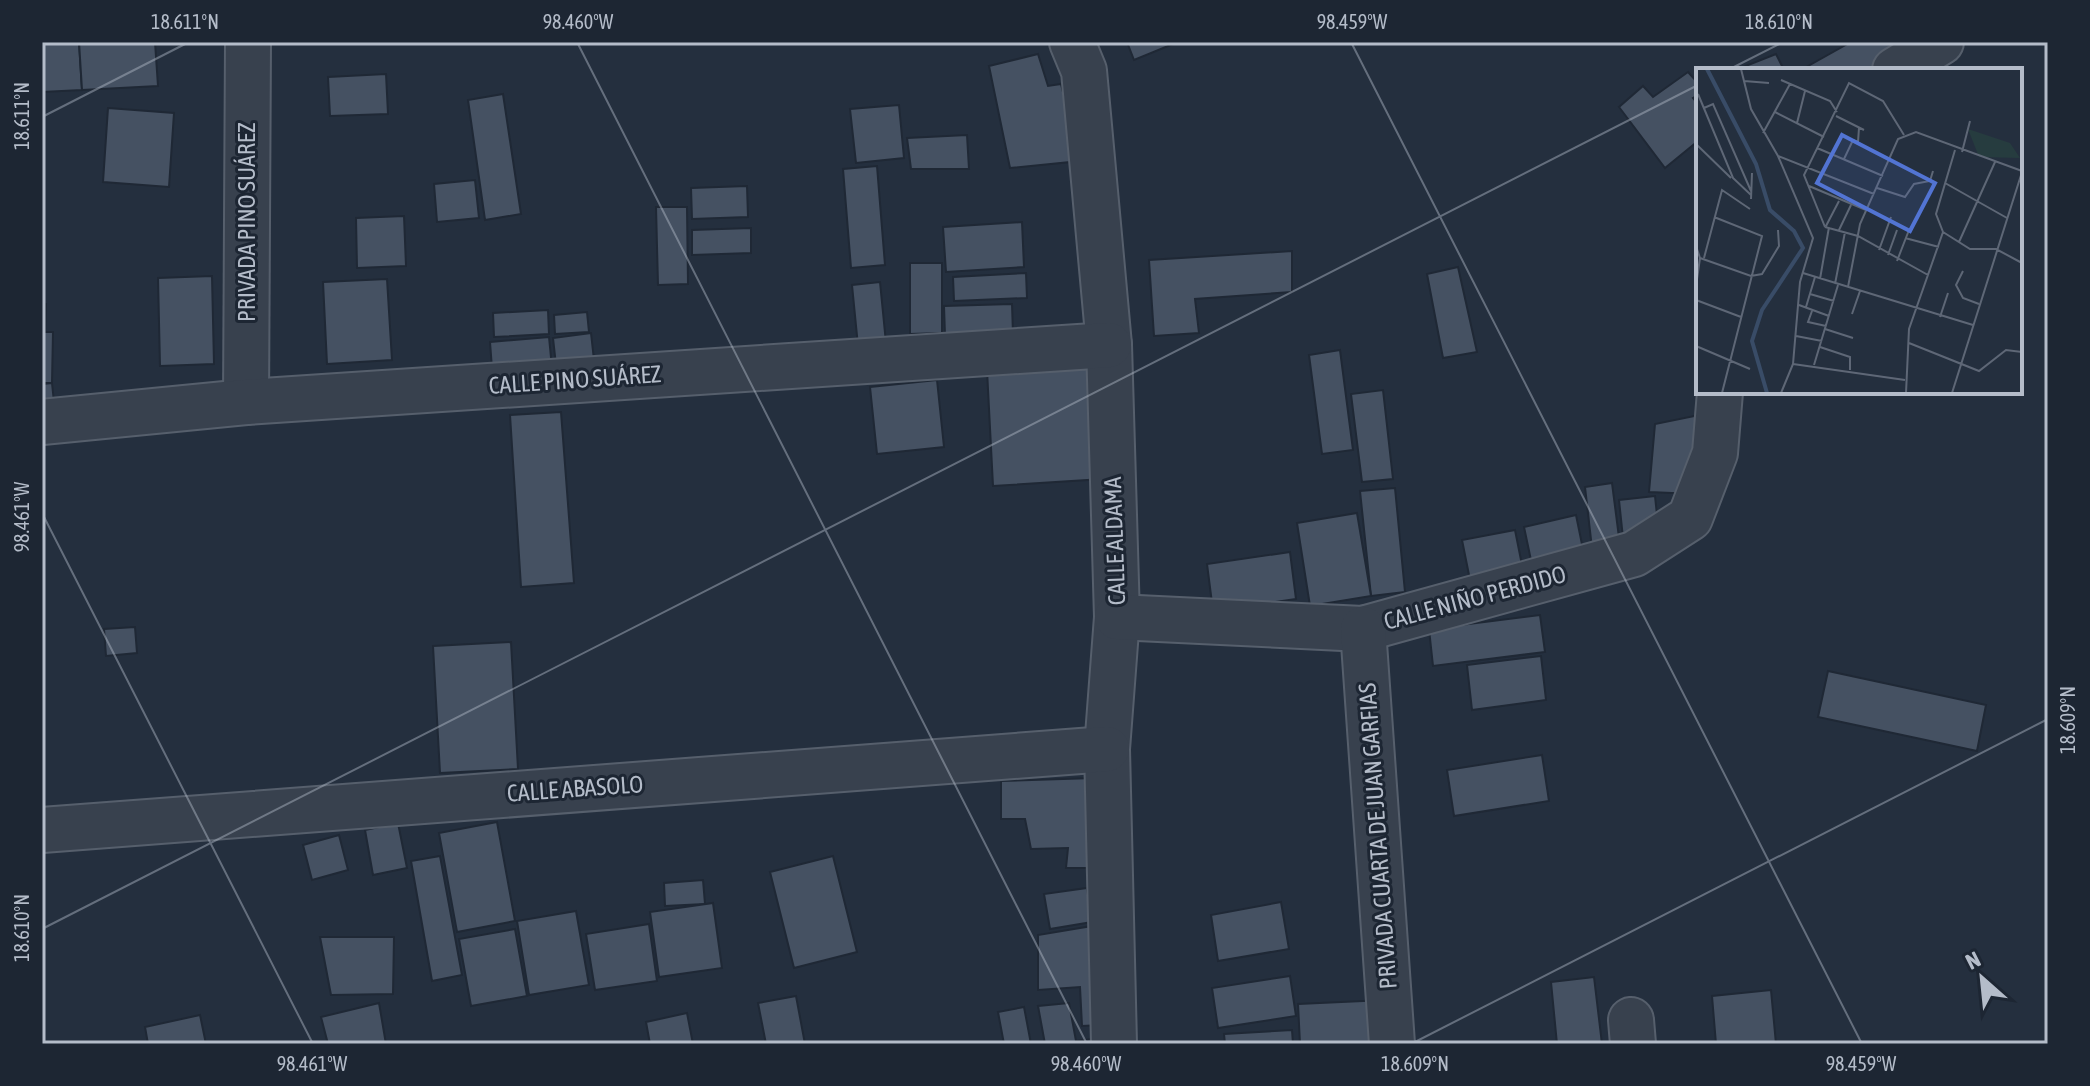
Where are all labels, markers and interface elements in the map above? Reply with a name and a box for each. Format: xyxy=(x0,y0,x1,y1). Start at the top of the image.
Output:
text: 18.611°N xyxy=(151,10,219,33)
text: 98.460°W xyxy=(543,10,614,33)
text: 98.459°W xyxy=(1317,10,1388,33)
text: 18.610°N xyxy=(1745,10,1813,33)
inset map xyxy=(1696,68,2022,394)
text: 18.611°N xyxy=(10,82,33,150)
street label: PRIVADA PINO SUÁREZ xyxy=(233,122,260,322)
street label: CALLE PINO SUÁREZ xyxy=(488,360,662,399)
street label: CALLE ALDAMA xyxy=(1099,476,1130,606)
text: 98.461°W xyxy=(10,481,33,552)
street label: CALLE NIÑO PERDIDO xyxy=(1381,560,1569,635)
street label: PRIVADA CUARTA DE JUAN GARFIAS xyxy=(1353,682,1402,990)
text: 18.609°N xyxy=(2056,686,2079,754)
street label: CALLE ABASOLO xyxy=(506,770,644,807)
text: 18.610°N xyxy=(10,894,33,962)
north arrow xyxy=(1942,938,2022,1018)
text: N xyxy=(1961,946,1985,975)
text: 98.461°W xyxy=(277,1052,348,1075)
text: 98.460°W xyxy=(1051,1052,1122,1075)
text: 18.609°N xyxy=(1381,1052,1449,1075)
text: 98.459°W xyxy=(1826,1052,1897,1075)

